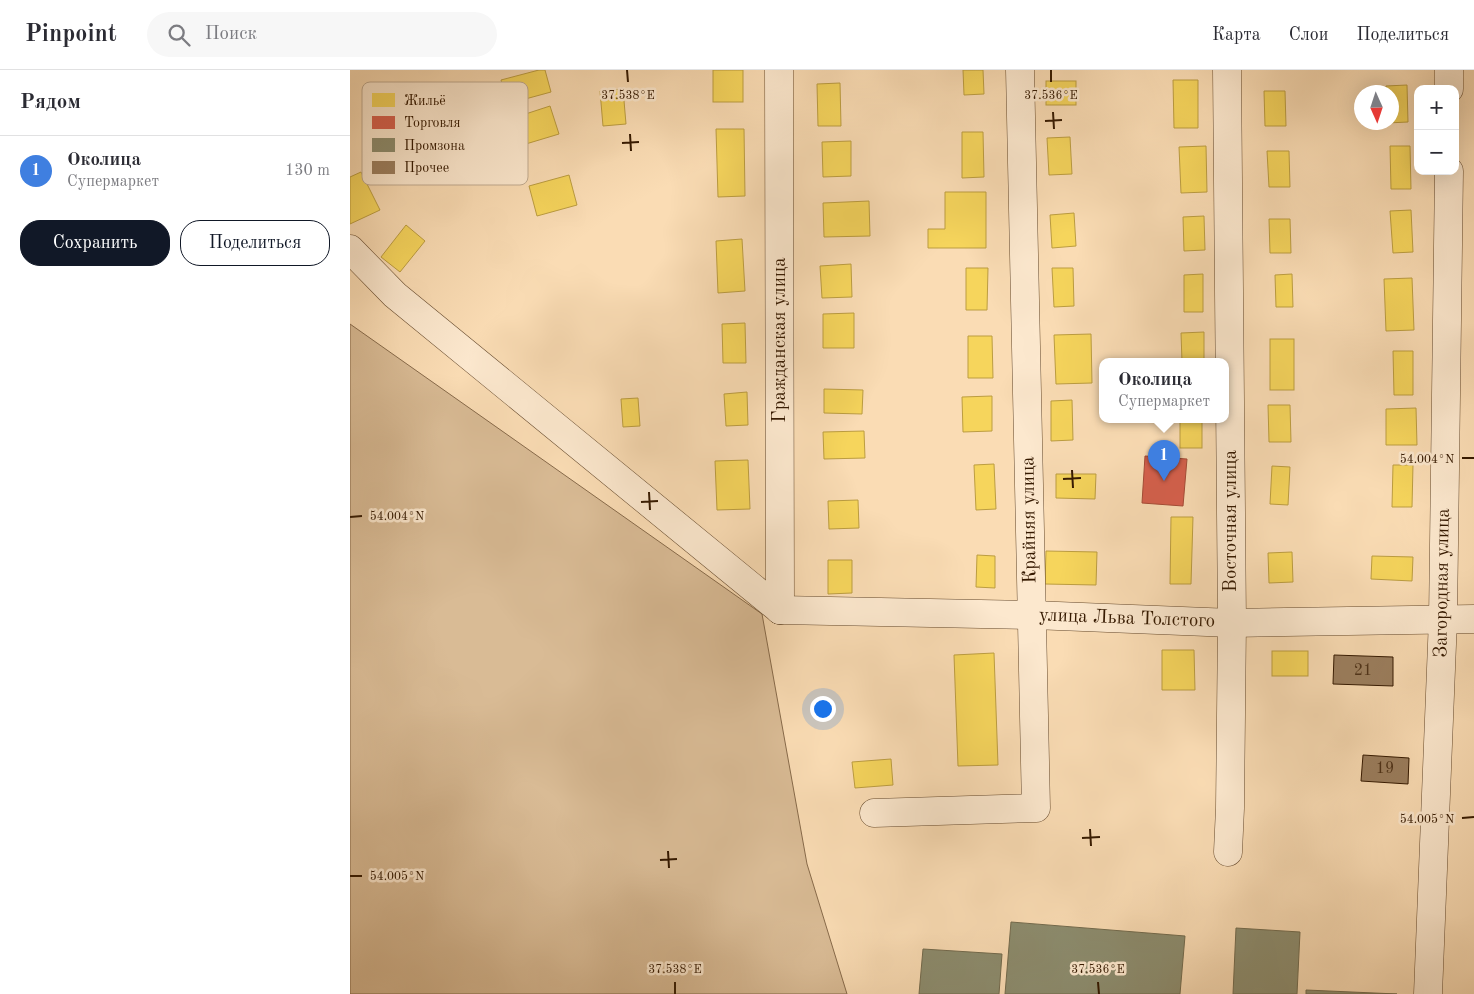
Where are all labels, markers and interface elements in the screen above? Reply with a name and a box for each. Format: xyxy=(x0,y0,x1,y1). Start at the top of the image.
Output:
search box xyxy=(147,12,497,57)
icon: search xyxy=(165,21,193,49)
text: Pinpoint xyxy=(25,23,117,47)
text: Поиск xyxy=(205,25,257,44)
text: Карта xyxy=(1212,26,1261,44)
text: Слои xyxy=(1289,26,1328,44)
text: Поделиться xyxy=(1356,26,1449,44)
legend xyxy=(362,82,528,185)
north arrow xyxy=(1354,85,1399,130)
map controls xyxy=(1414,85,1459,175)
button: + xyxy=(1414,85,1459,130)
text: 37.538°E xyxy=(601,89,655,102)
text: 37.536°E xyxy=(1024,89,1078,102)
text: Рядом xyxy=(20,92,81,113)
text: Жильё xyxy=(404,94,446,108)
text: Торговля xyxy=(404,116,461,130)
button: − xyxy=(1414,130,1459,175)
text: Промзона xyxy=(404,139,465,153)
text: Околица xyxy=(67,151,141,170)
text: Прочее xyxy=(404,161,449,175)
text: 1 xyxy=(31,163,41,179)
text: 130 m xyxy=(285,163,330,179)
text: Супермаркет xyxy=(67,174,159,190)
button: Сохранить xyxy=(20,220,170,266)
button: Поделиться xyxy=(180,220,330,266)
street label: Гражданская улица xyxy=(771,257,790,423)
popup xyxy=(1099,358,1229,423)
text: Околица xyxy=(1118,371,1192,390)
text: Супермаркет xyxy=(1118,394,1210,410)
pin: 1 xyxy=(1148,440,1180,481)
street label: Восточная улица xyxy=(1222,449,1241,592)
text: 54.004°N xyxy=(1400,453,1454,466)
street label: Крайняя улица xyxy=(1019,456,1041,584)
street label: Загородная улица xyxy=(1432,507,1454,658)
text: 54.004°N xyxy=(370,510,424,523)
street label: улица Льва Толстого xyxy=(1039,606,1215,632)
house number: 21 xyxy=(1354,663,1372,679)
your location xyxy=(810,696,836,722)
house number: 19 xyxy=(1376,761,1394,777)
text: 54.005°N xyxy=(1400,813,1454,826)
text: 54.005°N xyxy=(370,870,424,883)
text: 37.538°E xyxy=(648,963,702,976)
text: 37.536°E xyxy=(1071,963,1125,976)

